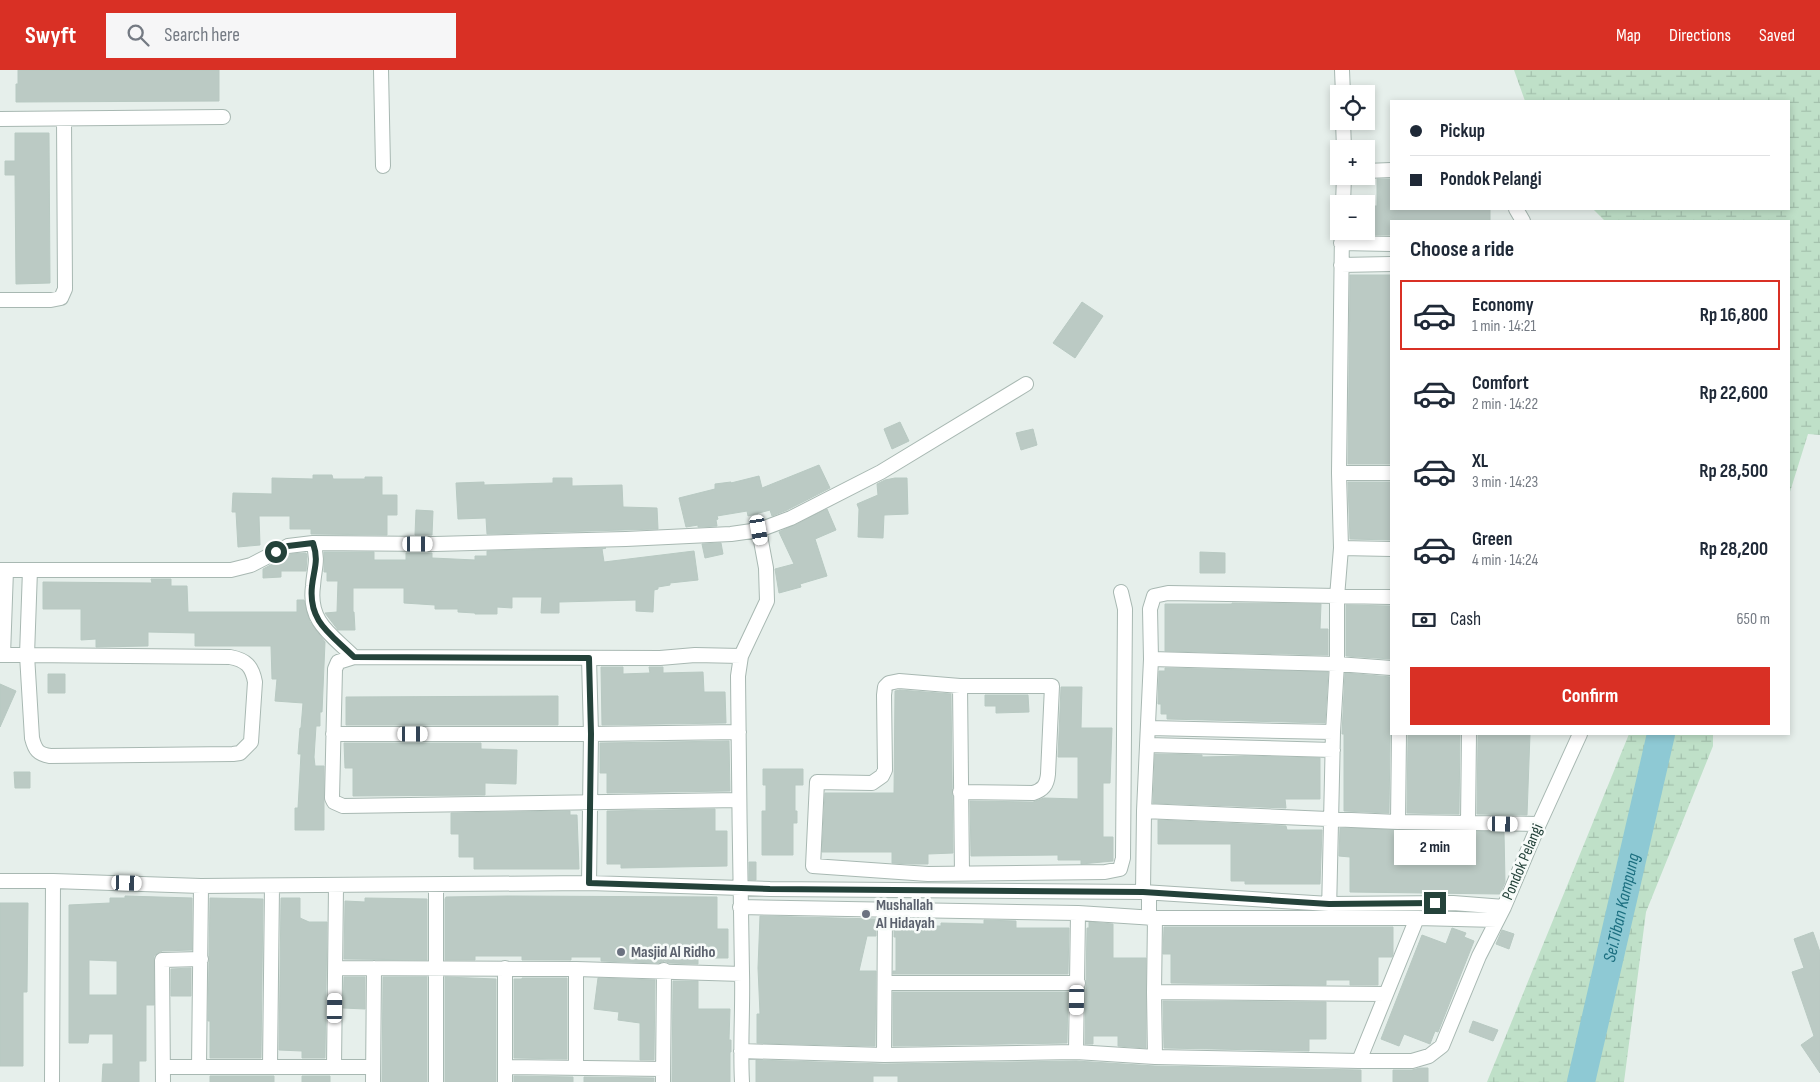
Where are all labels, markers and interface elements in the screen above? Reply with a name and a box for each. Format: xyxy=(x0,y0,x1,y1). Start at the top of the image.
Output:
search box xyxy=(106,13,456,58)
text: Swyft xyxy=(25,21,76,50)
icon: search xyxy=(124,21,152,49)
text: Search here xyxy=(164,24,240,47)
text: Map xyxy=(1616,25,1641,46)
text: Directions xyxy=(1669,25,1731,46)
text: Saved xyxy=(1759,25,1795,46)
map controls xyxy=(1330,85,1375,240)
button: locate xyxy=(1330,85,1375,130)
text: Pickup xyxy=(1440,120,1485,143)
button: + xyxy=(1330,140,1375,185)
text: Pondok Pelangi xyxy=(1440,168,1542,191)
button: − xyxy=(1330,195,1375,240)
text: Choose a ride xyxy=(1410,236,1514,263)
icon: car xyxy=(1412,293,1457,338)
text: Economy xyxy=(1472,294,1534,317)
text: Rp 16,800 xyxy=(1700,304,1768,327)
text: 1 min · 14:21 xyxy=(1472,317,1536,336)
icon: car xyxy=(1412,371,1457,416)
text: Comfort xyxy=(1472,372,1529,395)
text: Rp 22,600 xyxy=(1699,382,1768,405)
text: 2 min · 14:22 xyxy=(1472,395,1538,414)
icon: car xyxy=(1412,449,1457,494)
text: XL xyxy=(1472,450,1488,473)
text: Rp 28,500 xyxy=(1699,460,1768,483)
text: 3 min · 14:23 xyxy=(1472,473,1538,492)
car xyxy=(749,514,768,546)
icon: car xyxy=(1412,527,1457,572)
text: Green xyxy=(1472,528,1512,551)
car xyxy=(403,537,433,552)
text: Rp 28,200 xyxy=(1699,538,1768,561)
route start xyxy=(265,541,287,563)
text: 4 min · 14:24 xyxy=(1472,551,1538,570)
icon: cash xyxy=(1410,606,1438,634)
text: Cash xyxy=(1450,608,1481,631)
text: 650 m xyxy=(1737,610,1770,629)
button: Confirm xyxy=(1410,667,1770,725)
car xyxy=(398,727,428,742)
car xyxy=(1487,816,1518,832)
street label: Pondok Pelangi xyxy=(1498,821,1548,903)
callout: 2 min xyxy=(1394,830,1476,866)
text: 2 min xyxy=(1420,838,1450,857)
water label: Sei.Tiban Kampung xyxy=(1598,850,1644,964)
car xyxy=(111,875,142,891)
route end xyxy=(1424,892,1446,914)
place label: Mushallah Al Hidayah xyxy=(875,896,935,933)
marker: Mushallah Al Hidayah xyxy=(860,908,872,920)
place label: Masjid Al Ridho xyxy=(631,943,715,962)
marker: Masjid Al Ridho xyxy=(615,946,627,958)
car xyxy=(1069,985,1084,1015)
car xyxy=(327,993,342,1023)

